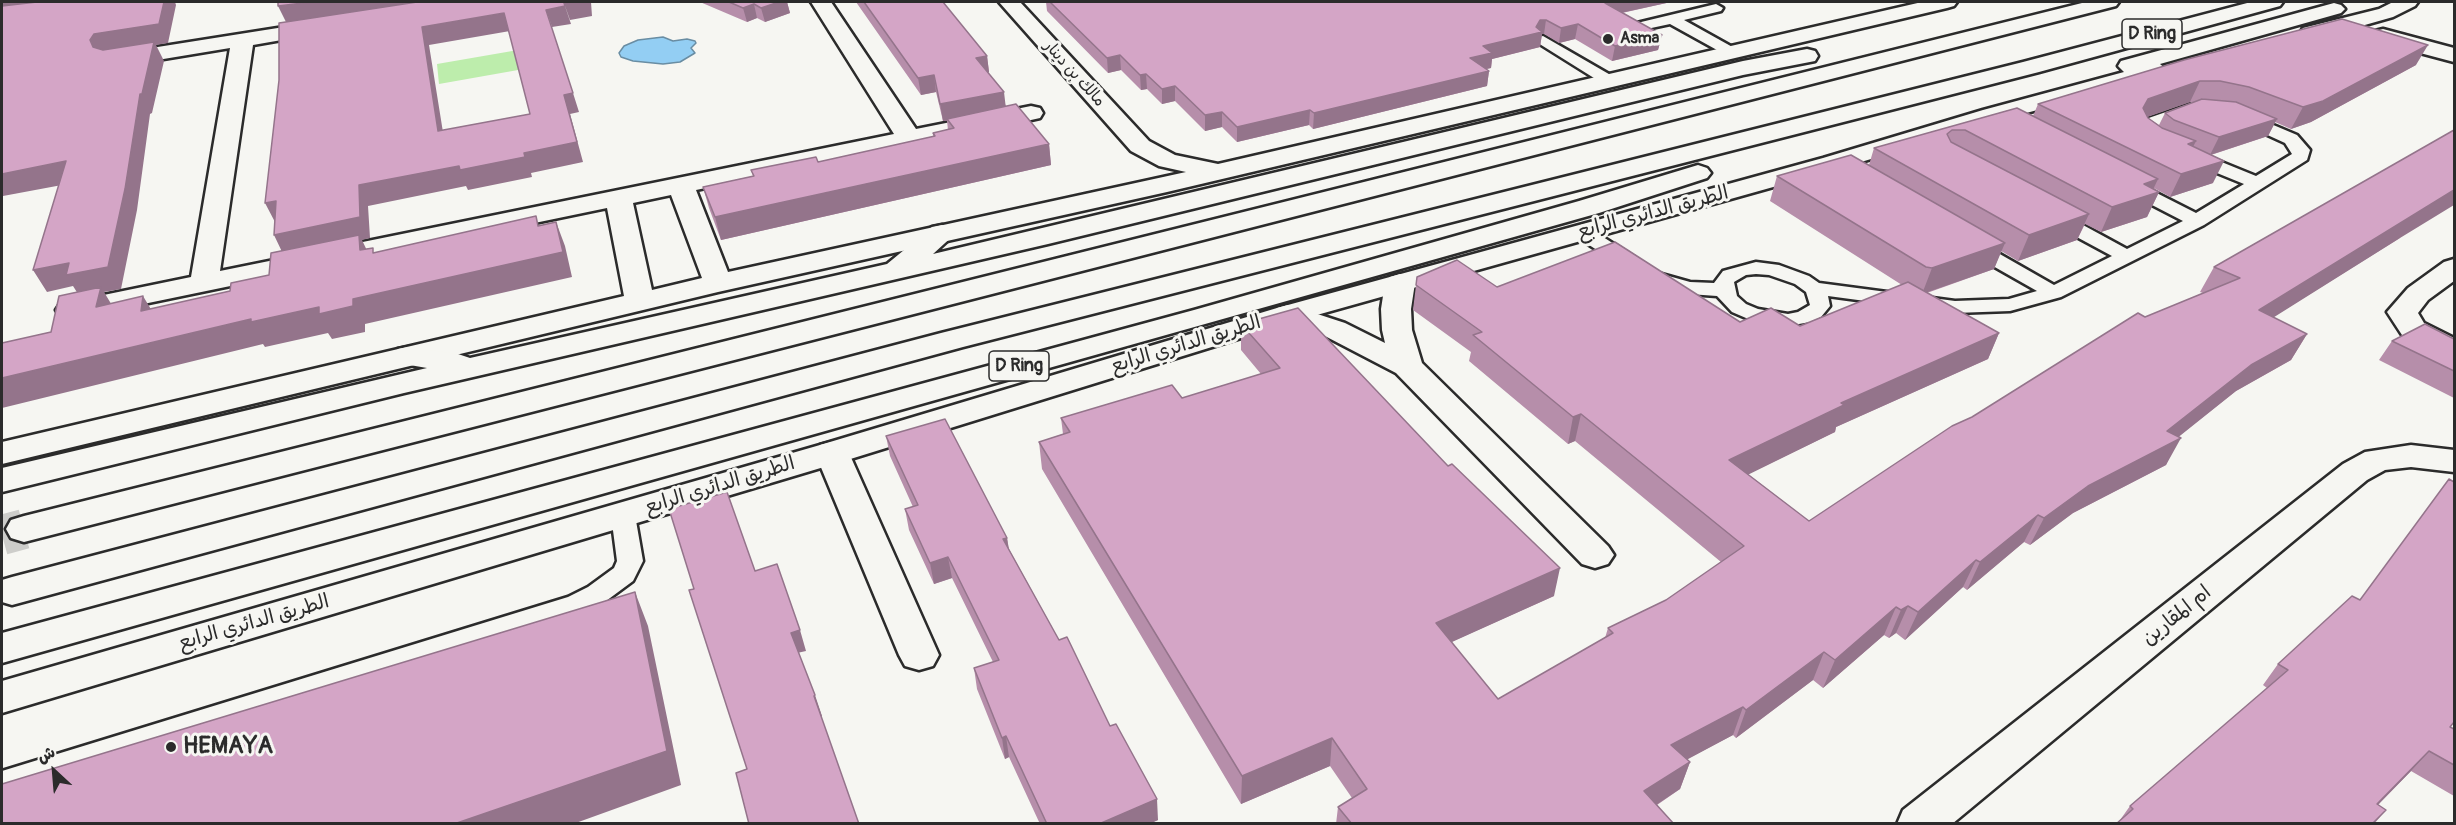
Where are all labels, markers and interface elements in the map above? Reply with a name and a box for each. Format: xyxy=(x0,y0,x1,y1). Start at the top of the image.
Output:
road number: D Ring xyxy=(2122,19,2182,49)
place label: Asma xyxy=(1620,29,1659,49)
marker: Asma xyxy=(1601,32,1615,46)
street label: مالك بن دينار xyxy=(1039,37,1109,111)
street label: الطريق الدائري الرابع xyxy=(1575,181,1731,245)
street label: الطريق الدائري الرابع xyxy=(1108,311,1264,379)
road number: D Ring xyxy=(989,351,1049,381)
street label: الطريق الدائري الرابع xyxy=(642,452,798,520)
street label: ام المقارين xyxy=(2138,581,2216,651)
street label: الطريق الدائري الرابع xyxy=(176,590,332,656)
place label: HEMAYA xyxy=(183,733,273,761)
marker: HEMAYA xyxy=(164,740,178,754)
north arrow xyxy=(24,741,84,801)
text: ش xyxy=(34,742,58,768)

